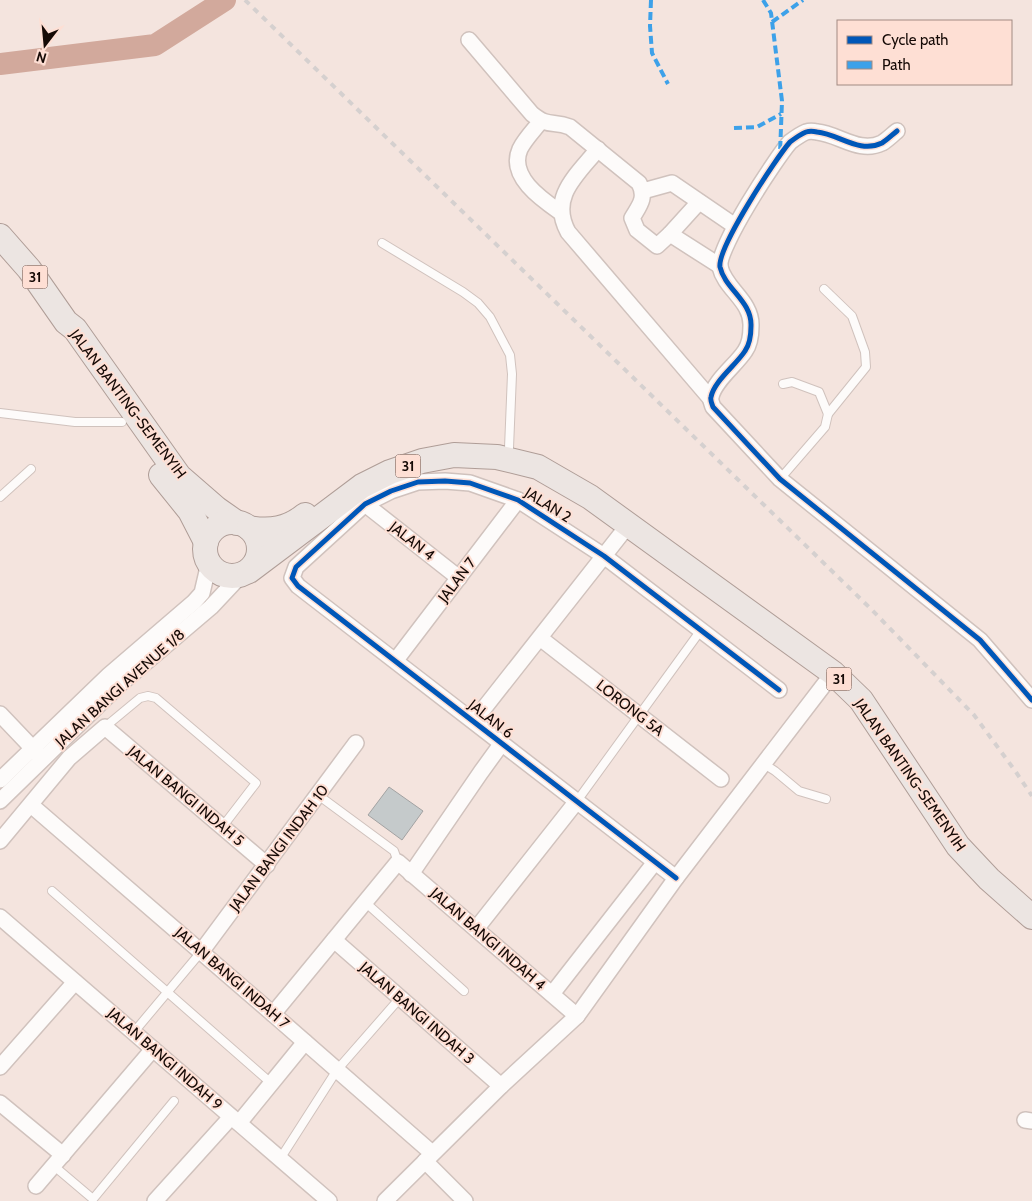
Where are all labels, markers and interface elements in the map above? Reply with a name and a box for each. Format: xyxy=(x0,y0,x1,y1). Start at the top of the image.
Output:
north arrow xyxy=(20,20,70,70)
legend xyxy=(837,20,1012,85)
text: Cycle path xyxy=(882,31,948,49)
text: N xyxy=(34,47,49,68)
text: Path xyxy=(882,56,911,74)
road number: 31 xyxy=(22,266,48,288)
street label: JALAN BANTING-SEMENYIH xyxy=(65,325,190,482)
road number: 31 xyxy=(396,454,420,478)
street label: JALAN 2 xyxy=(520,483,575,526)
street label: JALAN 4 xyxy=(385,517,438,564)
street label: JALAN 7 xyxy=(434,554,480,607)
street label: JALAN BANGI AVENUE 1/8 xyxy=(51,625,188,751)
road number: 31 xyxy=(826,668,852,691)
street label: LORONG 5A xyxy=(593,676,668,740)
street label: JALAN BANTING-SEMENYIH xyxy=(850,694,970,855)
street label: JALAN 6 xyxy=(464,695,517,742)
street label: JALAN BANGI INDAH 5 xyxy=(123,741,248,850)
street label: JALAN BANGI INDAH 10 xyxy=(225,781,332,915)
street label: JALAN BANGI INDAH 4 xyxy=(426,883,550,994)
street label: JALAN BANGI INDAH 7 xyxy=(170,923,293,1033)
street label: JALAN BANGI INDAH 3 xyxy=(355,958,478,1068)
street label: JALAN BANGI INDAH 9 xyxy=(103,1003,226,1114)

